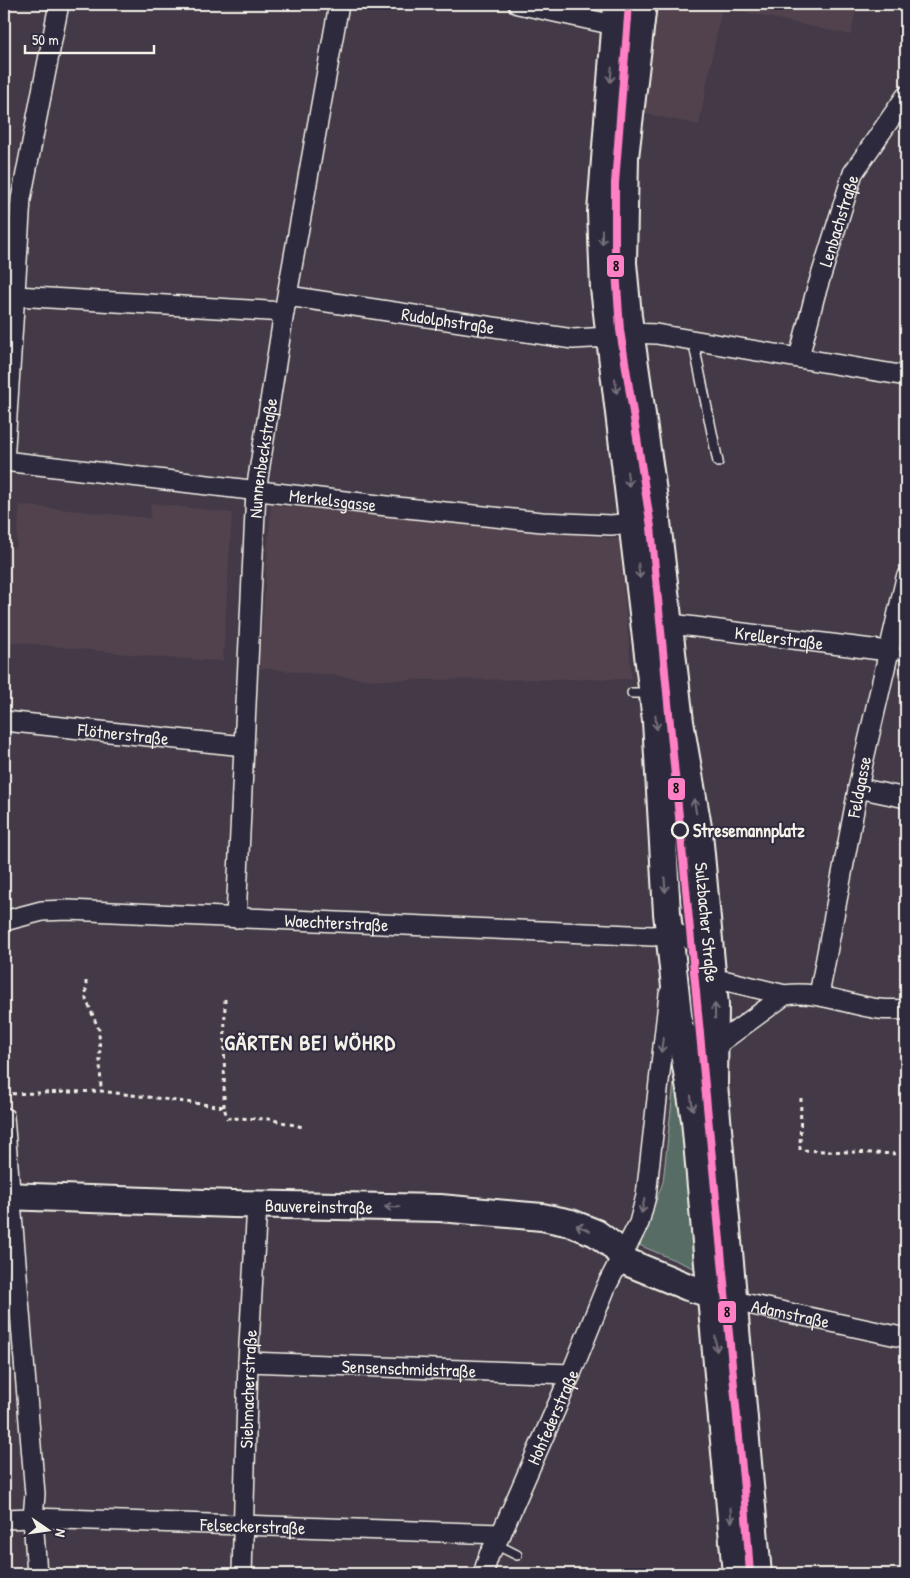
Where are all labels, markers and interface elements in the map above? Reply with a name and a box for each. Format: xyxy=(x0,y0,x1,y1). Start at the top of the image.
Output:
scale bar xyxy=(25,22,154,54)
text: 50 m xyxy=(32,29,59,50)
one-way arrow xyxy=(606,66,615,82)
street label: Lenbachstraße xyxy=(812,172,864,270)
one-way arrow xyxy=(597,228,606,244)
line badge: 8 xyxy=(606,254,625,278)
text: 8 xyxy=(613,256,619,275)
street label: Rudolphstraße xyxy=(400,301,496,340)
one-way arrow xyxy=(611,377,621,393)
street label: Nunnenbeckstraße xyxy=(242,396,283,519)
one-way arrow xyxy=(623,471,633,487)
street label: Merkelsgasse xyxy=(288,482,378,517)
one-way arrow xyxy=(634,563,644,579)
street label: Krellerstraße xyxy=(733,619,825,655)
one-way arrow xyxy=(651,714,661,730)
street label: Flötnerstraße xyxy=(76,716,170,751)
street label: Feldgasse xyxy=(840,754,877,820)
line badge: 8 xyxy=(667,777,686,801)
text: 8 xyxy=(673,778,679,797)
one-way arrow xyxy=(690,798,700,814)
place label: Stresemannplatz xyxy=(693,818,805,844)
marker: Stresemannplatz xyxy=(671,821,689,839)
street label: Sulzbacher Straße xyxy=(689,861,725,983)
one-way arrow xyxy=(661,876,670,892)
street label: Waechterstraße xyxy=(284,907,389,937)
one-way arrow xyxy=(710,1004,719,1020)
district label: GÄRTEN BEI WÖHRD xyxy=(224,1027,396,1057)
one-way arrow xyxy=(657,1037,667,1053)
one-way arrow xyxy=(688,1095,698,1111)
street label: Bauvereinstraße xyxy=(265,1192,373,1219)
one-way arrow xyxy=(638,1198,648,1214)
one-way arrow xyxy=(384,1203,400,1212)
one-way arrow xyxy=(576,1223,591,1233)
street label: Adamstraße xyxy=(749,1293,832,1334)
line badge: 8 xyxy=(717,1300,737,1324)
text: 8 xyxy=(724,1302,730,1321)
street label: Siebmacherstraße xyxy=(233,1329,262,1449)
one-way arrow xyxy=(711,1335,721,1351)
street label: Sensenschmidstraße xyxy=(341,1353,477,1383)
street label: Hohfederstraße xyxy=(520,1365,584,1469)
north arrow xyxy=(22,1506,72,1556)
one-way arrow xyxy=(726,1507,736,1523)
street label: Felseckerstraße xyxy=(199,1511,306,1540)
text: N xyxy=(51,1527,71,1539)

